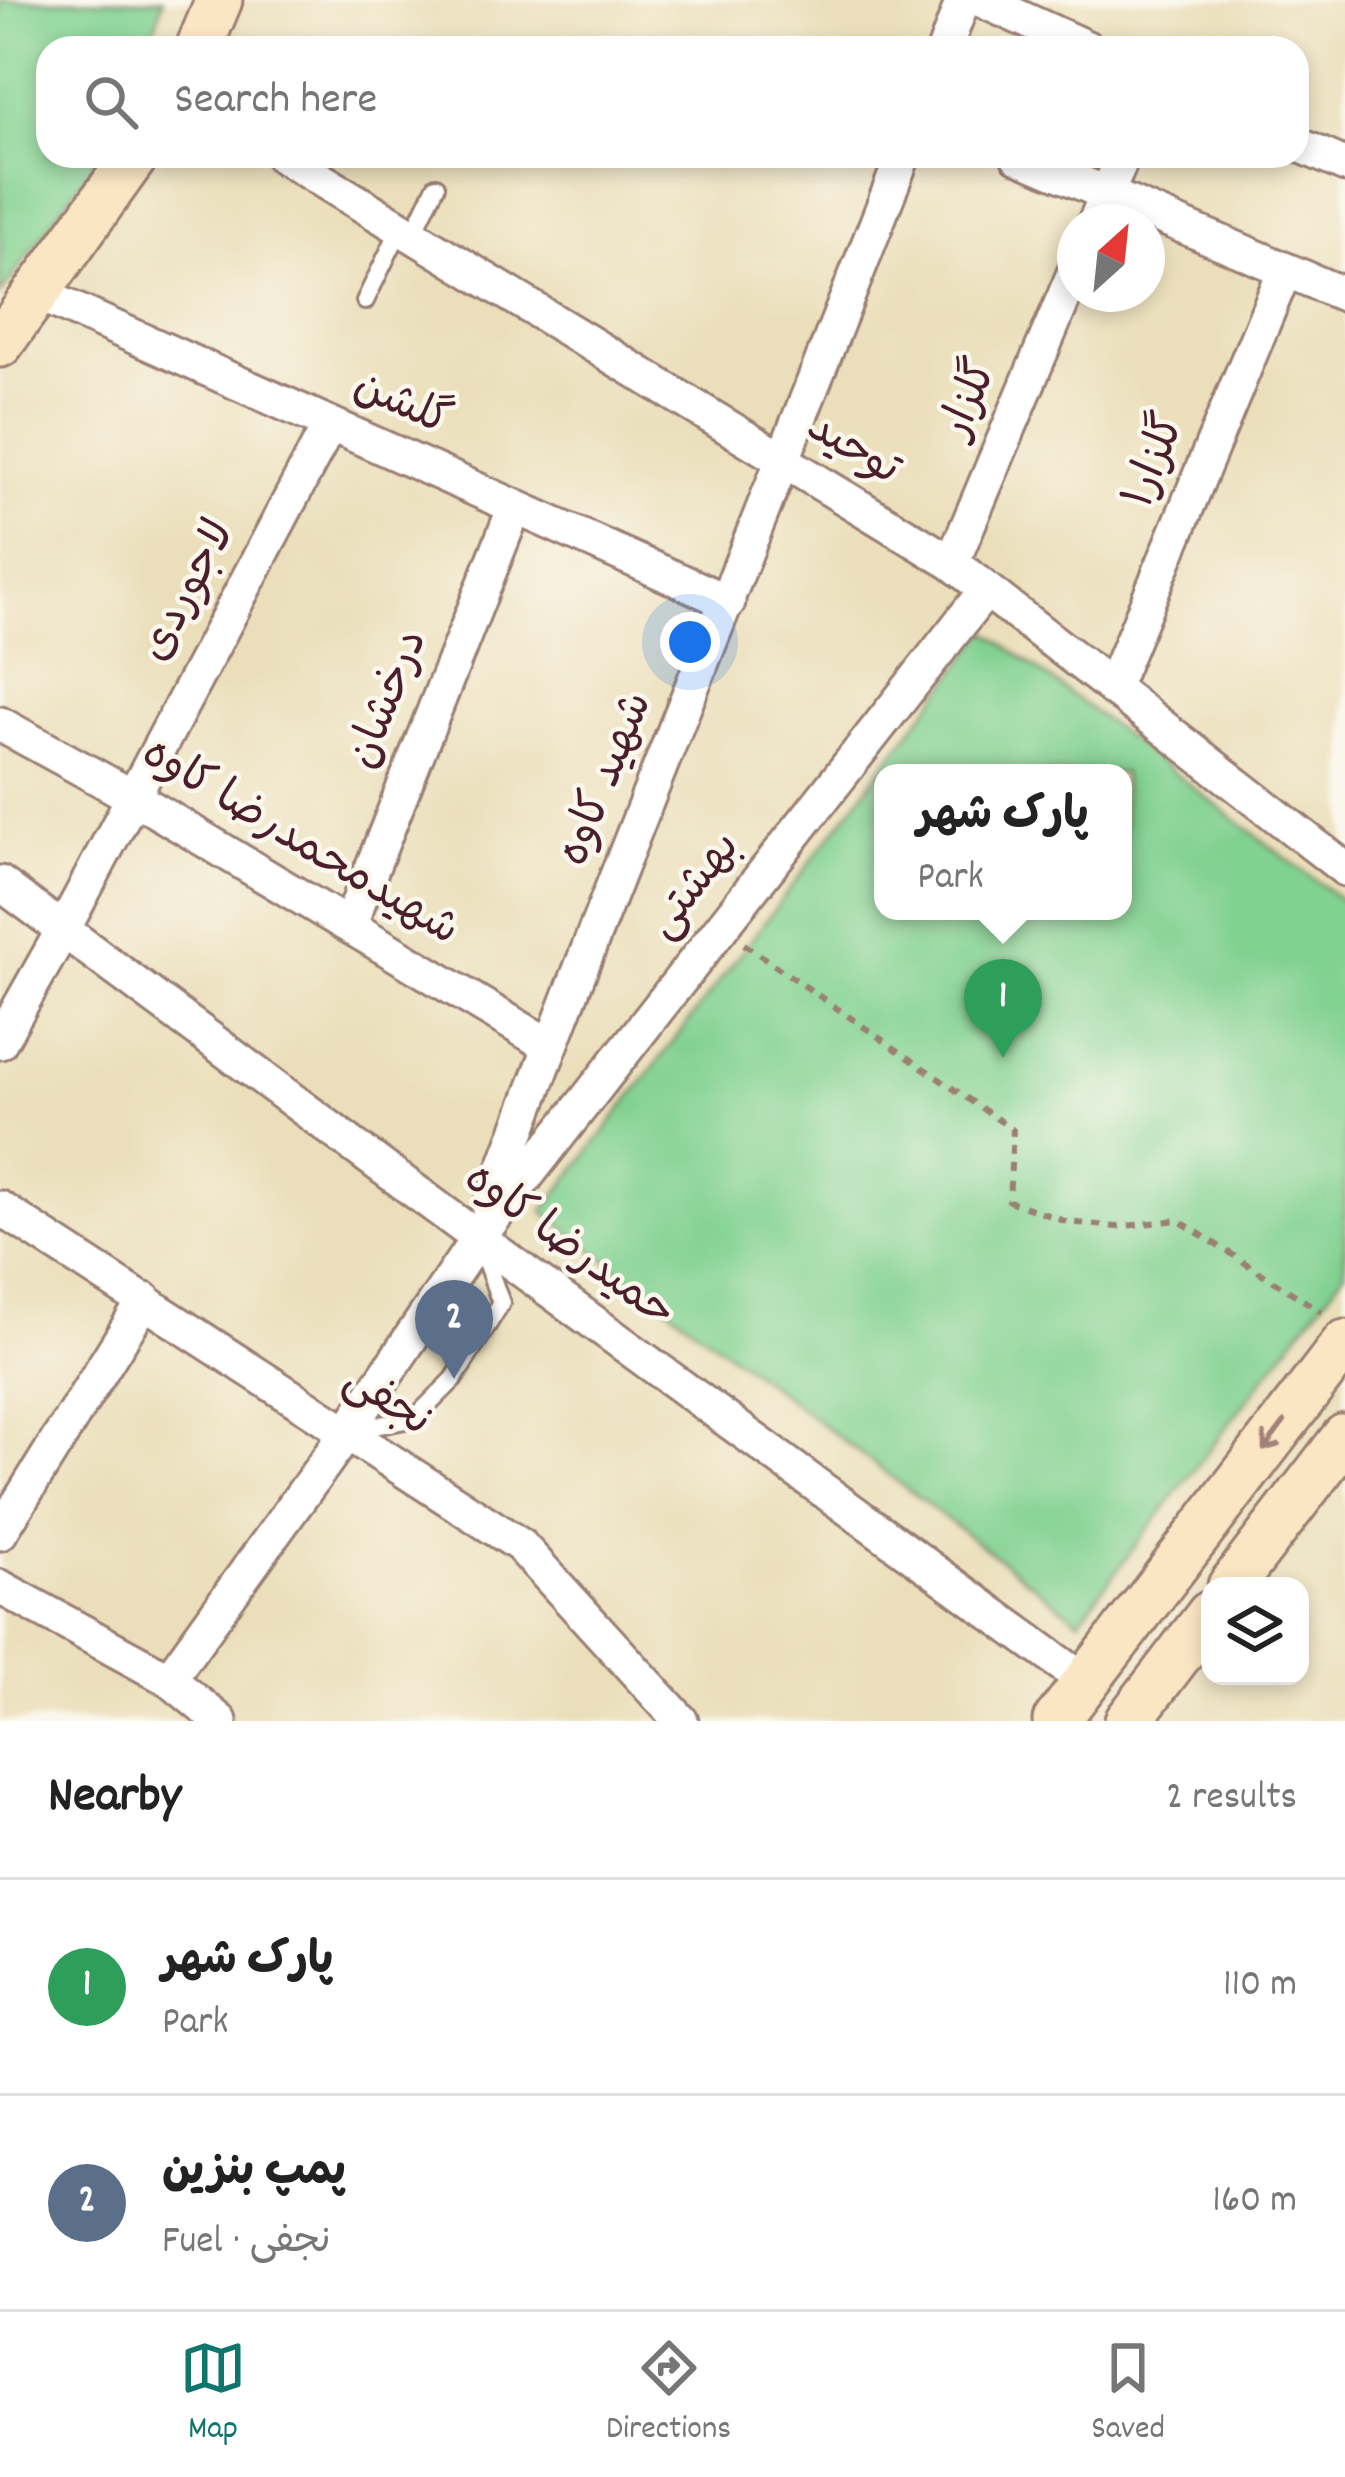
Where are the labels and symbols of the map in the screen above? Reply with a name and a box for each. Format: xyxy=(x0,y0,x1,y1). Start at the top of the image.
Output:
north arrow xyxy=(1057,204,1165,312)
street label: گلزار xyxy=(925,350,1017,453)
street label: گلشن xyxy=(342,356,460,456)
street label: توحید xyxy=(793,398,912,505)
street label: گلزار۱ xyxy=(1109,405,1205,519)
street label: لاجوردی xyxy=(126,510,254,674)
your location xyxy=(660,612,720,672)
street label: درخشان xyxy=(333,621,447,779)
street label: شهید کاوه xyxy=(544,683,672,877)
street label: شهیدمحمدرضا کاوه xyxy=(128,724,470,964)
street label: بهشتی xyxy=(634,820,758,954)
pin: 1 xyxy=(964,959,1042,1058)
street label: حمیدرضا کاوه xyxy=(449,1149,687,1347)
pin: 2 xyxy=(415,1280,493,1379)
street label: نجفی xyxy=(329,1351,443,1455)
one-way arrow xyxy=(1262,1419,1287,1452)

